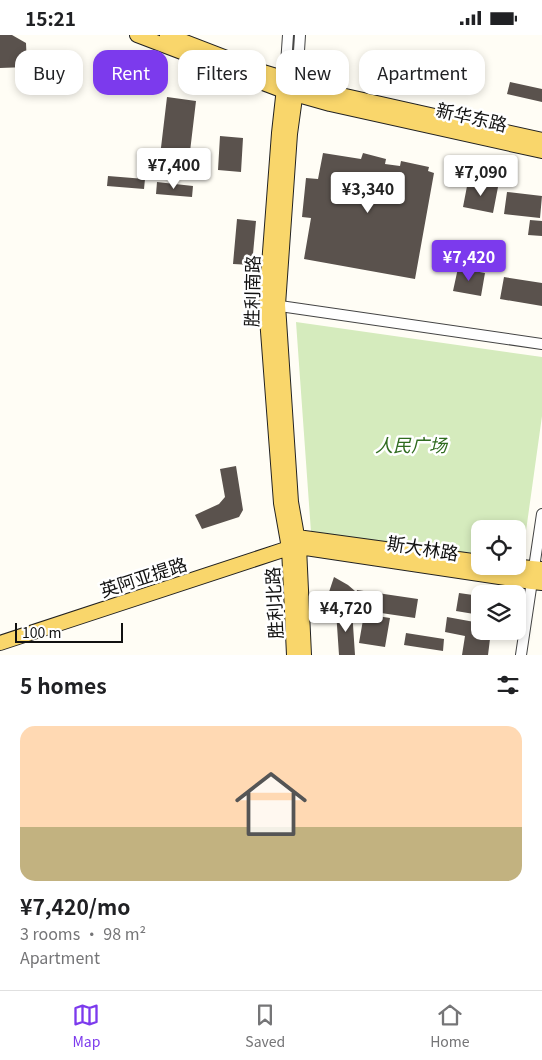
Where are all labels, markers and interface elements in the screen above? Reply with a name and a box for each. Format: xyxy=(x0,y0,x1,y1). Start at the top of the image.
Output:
text: 15:21 xyxy=(25,4,76,31)
chip: Buy xyxy=(15,50,83,95)
chip: Rent xyxy=(93,50,168,95)
chip: Filters xyxy=(178,50,266,95)
chip: New xyxy=(276,50,349,95)
chip: Apartment xyxy=(359,50,485,95)
street label: 新华东路 xyxy=(434,95,510,137)
pin: ¥7,400 xyxy=(133,147,215,190)
text: ¥7,400 xyxy=(148,152,200,176)
pin: ¥7,090 xyxy=(440,155,522,197)
text: ¥7,090 xyxy=(455,159,507,183)
pin: ¥3,340 xyxy=(327,171,409,214)
text: ¥3,340 xyxy=(342,176,394,200)
pin: ¥7,420 xyxy=(428,239,510,282)
text: ¥7,420 xyxy=(443,244,495,268)
street label: 胜利南路 xyxy=(237,255,265,327)
park label: 人民广场 xyxy=(375,431,449,457)
map controls xyxy=(471,520,526,640)
button: locate xyxy=(471,520,526,575)
street label: 斯大林路 xyxy=(385,529,461,565)
street label: 英阿亚提路 xyxy=(96,550,190,602)
street label: 胜利北路 xyxy=(258,566,288,640)
button: layers xyxy=(471,585,526,640)
pin: ¥4,720 xyxy=(305,591,387,633)
text: ¥4,720 xyxy=(320,595,372,619)
scale bar xyxy=(15,620,122,643)
text: 100 m xyxy=(22,622,61,642)
text: 5 homes xyxy=(20,670,107,700)
icon: filters xyxy=(494,671,522,699)
icon: home xyxy=(226,759,316,849)
text: ¥7,420/mo xyxy=(20,891,130,921)
text: 3 rooms · 98 m² xyxy=(20,921,146,945)
text: Apartment xyxy=(20,945,100,969)
tab: Map xyxy=(72,1001,100,1051)
tab: Saved xyxy=(245,1001,285,1051)
tab: Home xyxy=(430,1001,470,1051)

